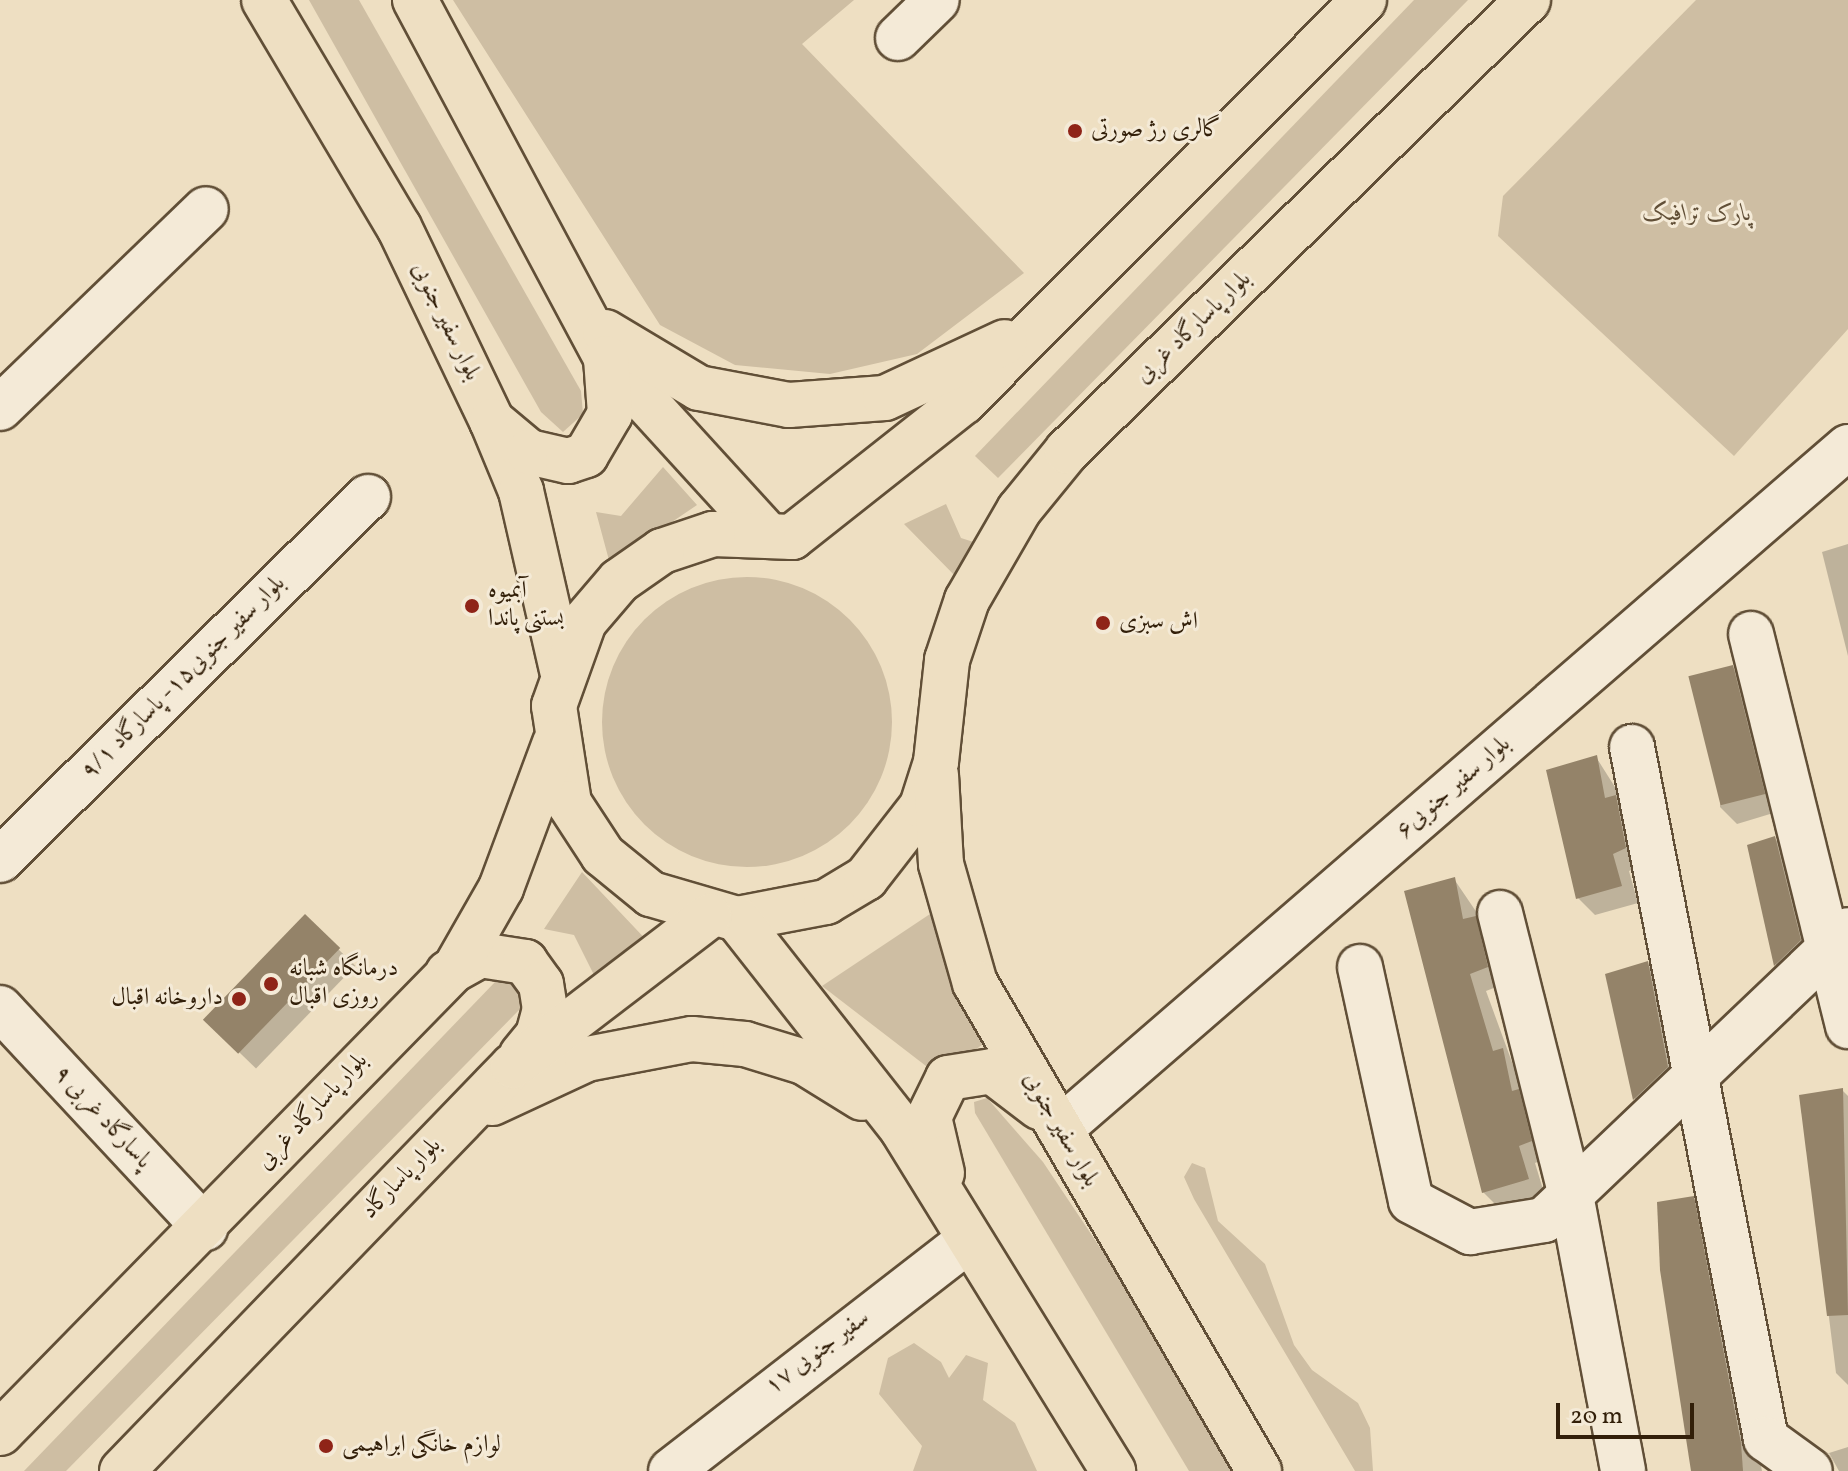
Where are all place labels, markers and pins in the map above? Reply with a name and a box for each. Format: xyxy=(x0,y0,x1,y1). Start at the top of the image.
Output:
place label: گالری رژ صورتی xyxy=(1091,117,1221,145)
marker: گالری رژ صورتی xyxy=(1066,122,1084,140)
place label: آبمیوه بستنی پاندا xyxy=(488,578,564,634)
marker: آبمیوه بستنی پاندا xyxy=(463,597,481,615)
place label: اش سبزی xyxy=(1119,609,1198,637)
marker: اش سبزی xyxy=(1094,614,1112,632)
place label: درمانگاه شبانه روزی اقبال xyxy=(289,956,398,1012)
marker: درمانگاه شبانه روزی اقبال xyxy=(260,973,282,995)
place label: داروخانه اقبال xyxy=(111,985,223,1013)
marker: داروخانه اقبال xyxy=(230,990,248,1008)
place label: لوازم خانگی ابراهیمی xyxy=(342,1432,501,1460)
marker: لوازم خانگی ابراهیمی xyxy=(317,1437,335,1455)

